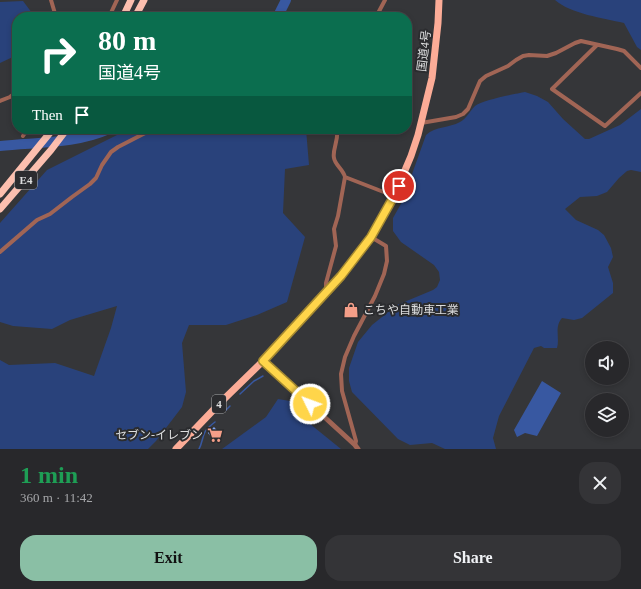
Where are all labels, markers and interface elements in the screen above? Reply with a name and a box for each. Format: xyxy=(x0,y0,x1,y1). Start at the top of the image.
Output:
text: 80 m xyxy=(98,25,156,56)
icon: right xyxy=(32,28,84,80)
street label: 国道4号 xyxy=(414,29,434,73)
text: 国道4号 xyxy=(98,63,161,83)
icon: arrive xyxy=(71,104,93,126)
text: Then xyxy=(32,107,63,123)
pin xyxy=(382,169,416,203)
road number: E4 xyxy=(15,171,37,189)
icon: arrive xyxy=(388,175,410,197)
shop icon: こちや自動車工業 xyxy=(342,301,360,319)
place label: こちや自動車工業 xyxy=(363,303,459,317)
map controls xyxy=(585,341,629,437)
button: sound xyxy=(585,341,629,385)
position arrow xyxy=(289,383,331,425)
button: layers xyxy=(585,393,629,437)
road number: 4 xyxy=(212,395,226,413)
supermarket icon: セブン-イレブン xyxy=(206,426,224,444)
place label: セブン-イレブン xyxy=(115,428,203,442)
text: 1 min xyxy=(20,462,78,488)
button: close xyxy=(579,462,621,504)
text: 360 m · 11:42 xyxy=(20,490,93,505)
button: Exit xyxy=(20,535,317,581)
button: Share xyxy=(325,535,621,581)

